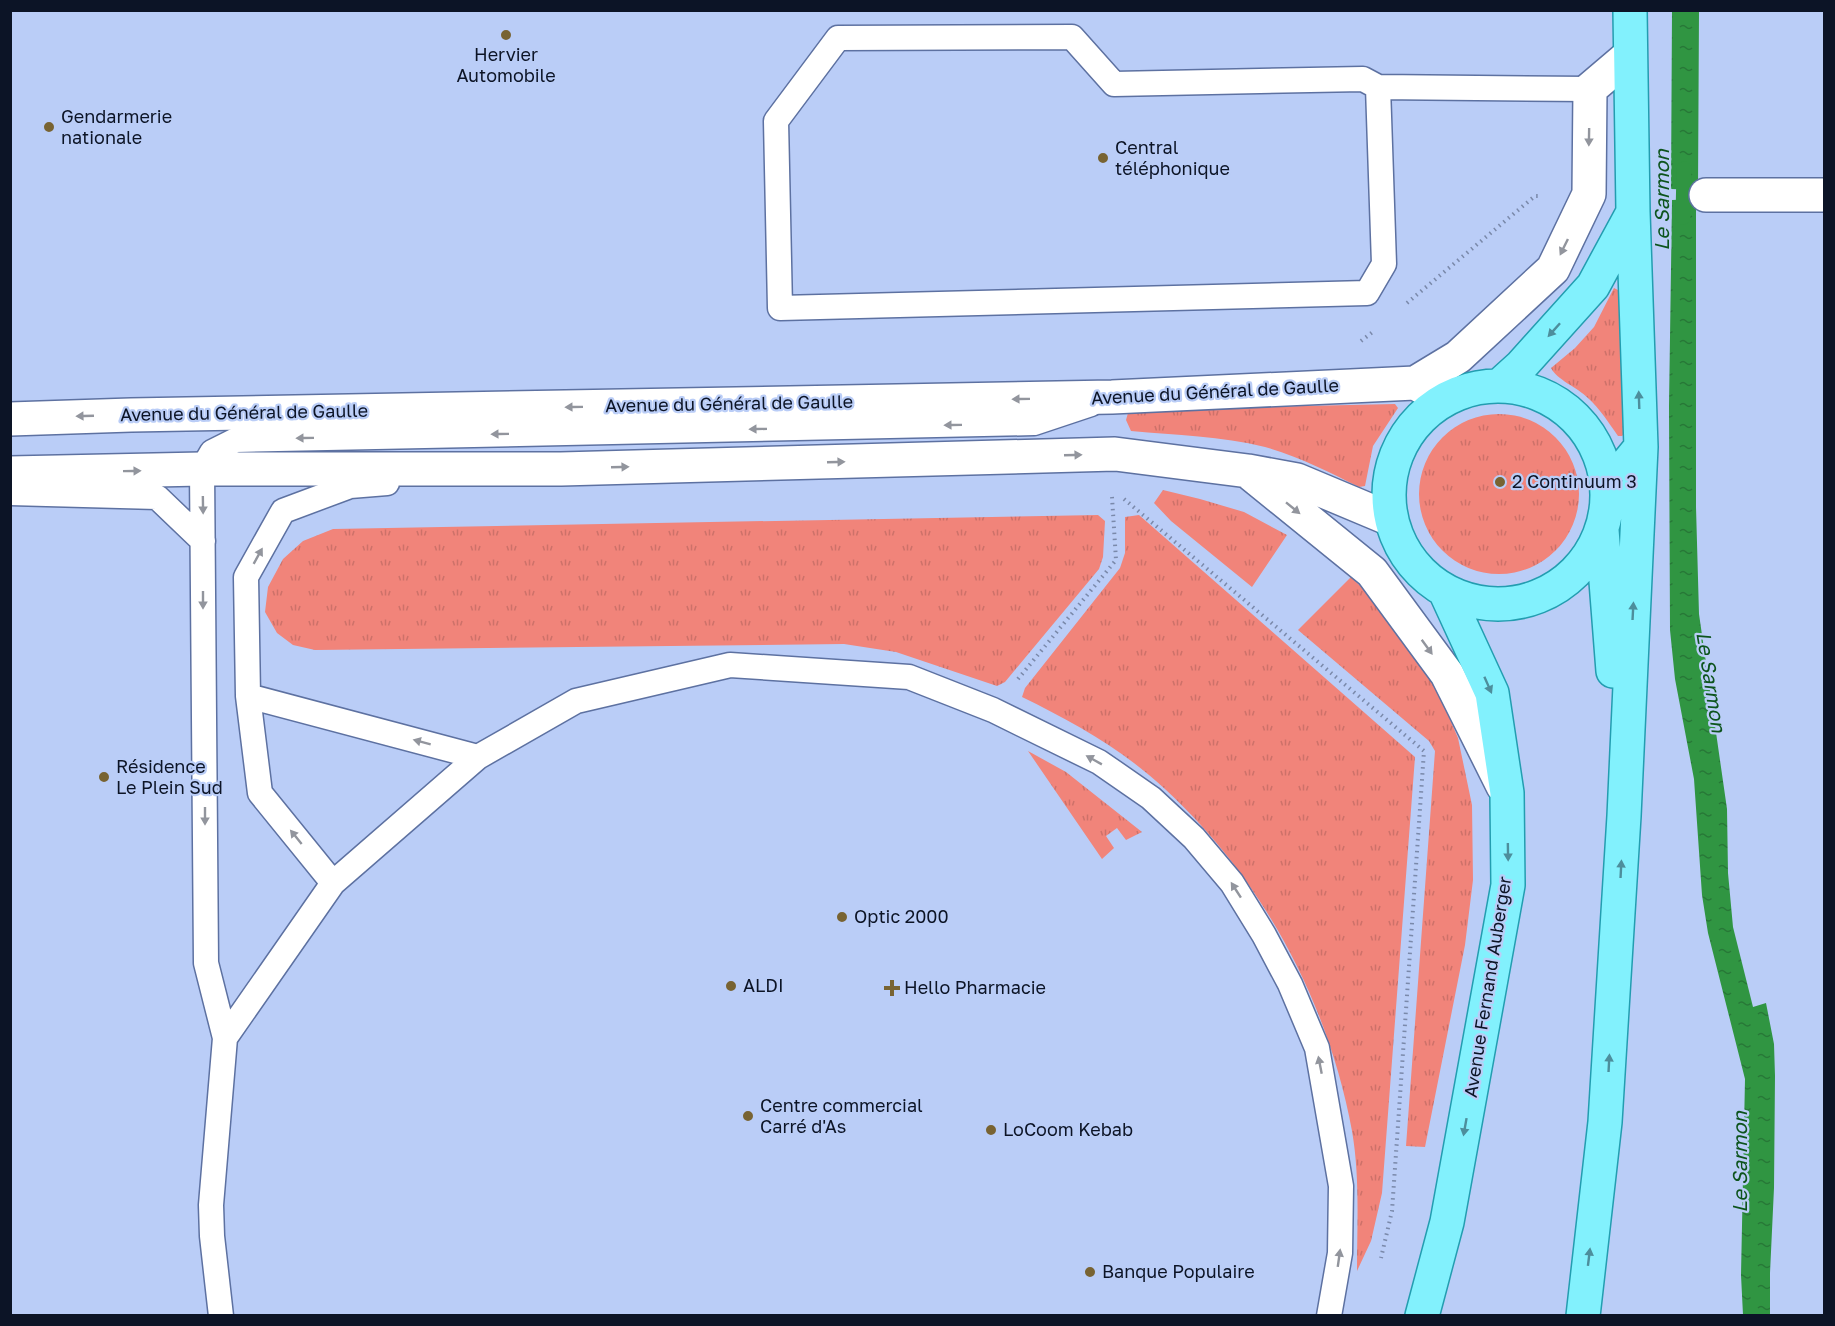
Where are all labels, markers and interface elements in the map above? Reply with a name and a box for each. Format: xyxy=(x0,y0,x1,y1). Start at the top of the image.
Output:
marker: Hervier Automobile xyxy=(499,28,513,42)
place label: Hervier Automobile xyxy=(456,43,556,86)
place label: Gendarmerie nationale xyxy=(61,105,172,148)
marker: Gendarmerie nationale xyxy=(42,120,56,134)
one-way arrow xyxy=(1585,127,1594,146)
place label: Central téléphonique xyxy=(1115,136,1230,179)
water label: Le Sarmon xyxy=(1649,148,1673,251)
marker: Central téléphonique xyxy=(1096,151,1110,165)
one-way arrow xyxy=(1559,238,1568,255)
one-way arrow xyxy=(1547,322,1561,337)
street label: Avenue du Général de Gaulle xyxy=(1091,374,1339,408)
street label: Avenue du Général de Gaulle xyxy=(605,390,853,416)
one-way arrow xyxy=(1635,390,1644,409)
one-way arrow xyxy=(1011,394,1030,404)
street label: Avenue du Général de Gaulle xyxy=(120,399,368,425)
one-way arrow xyxy=(564,402,583,412)
one-way arrow xyxy=(75,412,94,421)
one-way arrow xyxy=(944,420,963,429)
one-way arrow xyxy=(749,424,768,433)
one-way arrow xyxy=(491,429,510,439)
one-way arrow xyxy=(296,433,315,443)
one-way arrow xyxy=(1063,450,1082,460)
one-way arrow xyxy=(826,457,845,466)
one-way arrow xyxy=(610,463,629,472)
one-way arrow xyxy=(122,466,141,476)
place label: 2 Continuum 3 xyxy=(1512,470,1637,492)
marker: 2 Continuum 3 xyxy=(1493,475,1507,489)
one-way arrow xyxy=(198,496,208,515)
one-way arrow xyxy=(1285,501,1300,514)
one-way arrow xyxy=(252,548,262,565)
one-way arrow xyxy=(198,590,208,609)
one-way arrow xyxy=(1629,602,1638,621)
water label: Le Sarmon xyxy=(1692,630,1732,735)
one-way arrow xyxy=(1421,639,1433,655)
one-way arrow xyxy=(1483,676,1493,694)
one-way arrow xyxy=(413,737,431,746)
place label: Résidence Le Plein Sud xyxy=(116,755,223,798)
one-way arrow xyxy=(1085,755,1102,765)
marker: Résidence Le Plein Sud xyxy=(97,770,111,784)
one-way arrow xyxy=(200,806,210,825)
one-way arrow xyxy=(290,829,303,845)
one-way arrow xyxy=(1503,842,1513,861)
one-way arrow xyxy=(1616,859,1625,878)
street label: Avenue Fernand Auberger xyxy=(1459,875,1515,1099)
one-way arrow xyxy=(1231,882,1242,898)
place label: Optic 2000 xyxy=(854,905,949,927)
marker: Optic 2000 xyxy=(835,910,849,924)
place label: ALDI xyxy=(743,974,784,996)
place label: Hello Pharmacie xyxy=(904,976,1046,998)
marker: ALDI xyxy=(724,979,738,993)
marker: Hello Pharmacie xyxy=(885,981,899,995)
one-way arrow xyxy=(1604,1054,1614,1073)
one-way arrow xyxy=(1315,1055,1324,1074)
place label: Centre commercial Carré d'As xyxy=(760,1094,923,1137)
marker: Centre commercial Carré d'As xyxy=(741,1109,755,1123)
water label: Le Sarmon xyxy=(1727,1110,1751,1213)
place label: LoCoom Kebab xyxy=(1003,1118,1133,1140)
one-way arrow xyxy=(1460,1118,1469,1137)
marker: LoCoom Kebab xyxy=(984,1123,998,1137)
one-way arrow xyxy=(1334,1248,1344,1267)
one-way arrow xyxy=(1585,1248,1594,1267)
place label: Banque Populaire xyxy=(1102,1260,1255,1282)
marker: Banque Populaire xyxy=(1083,1265,1097,1279)

